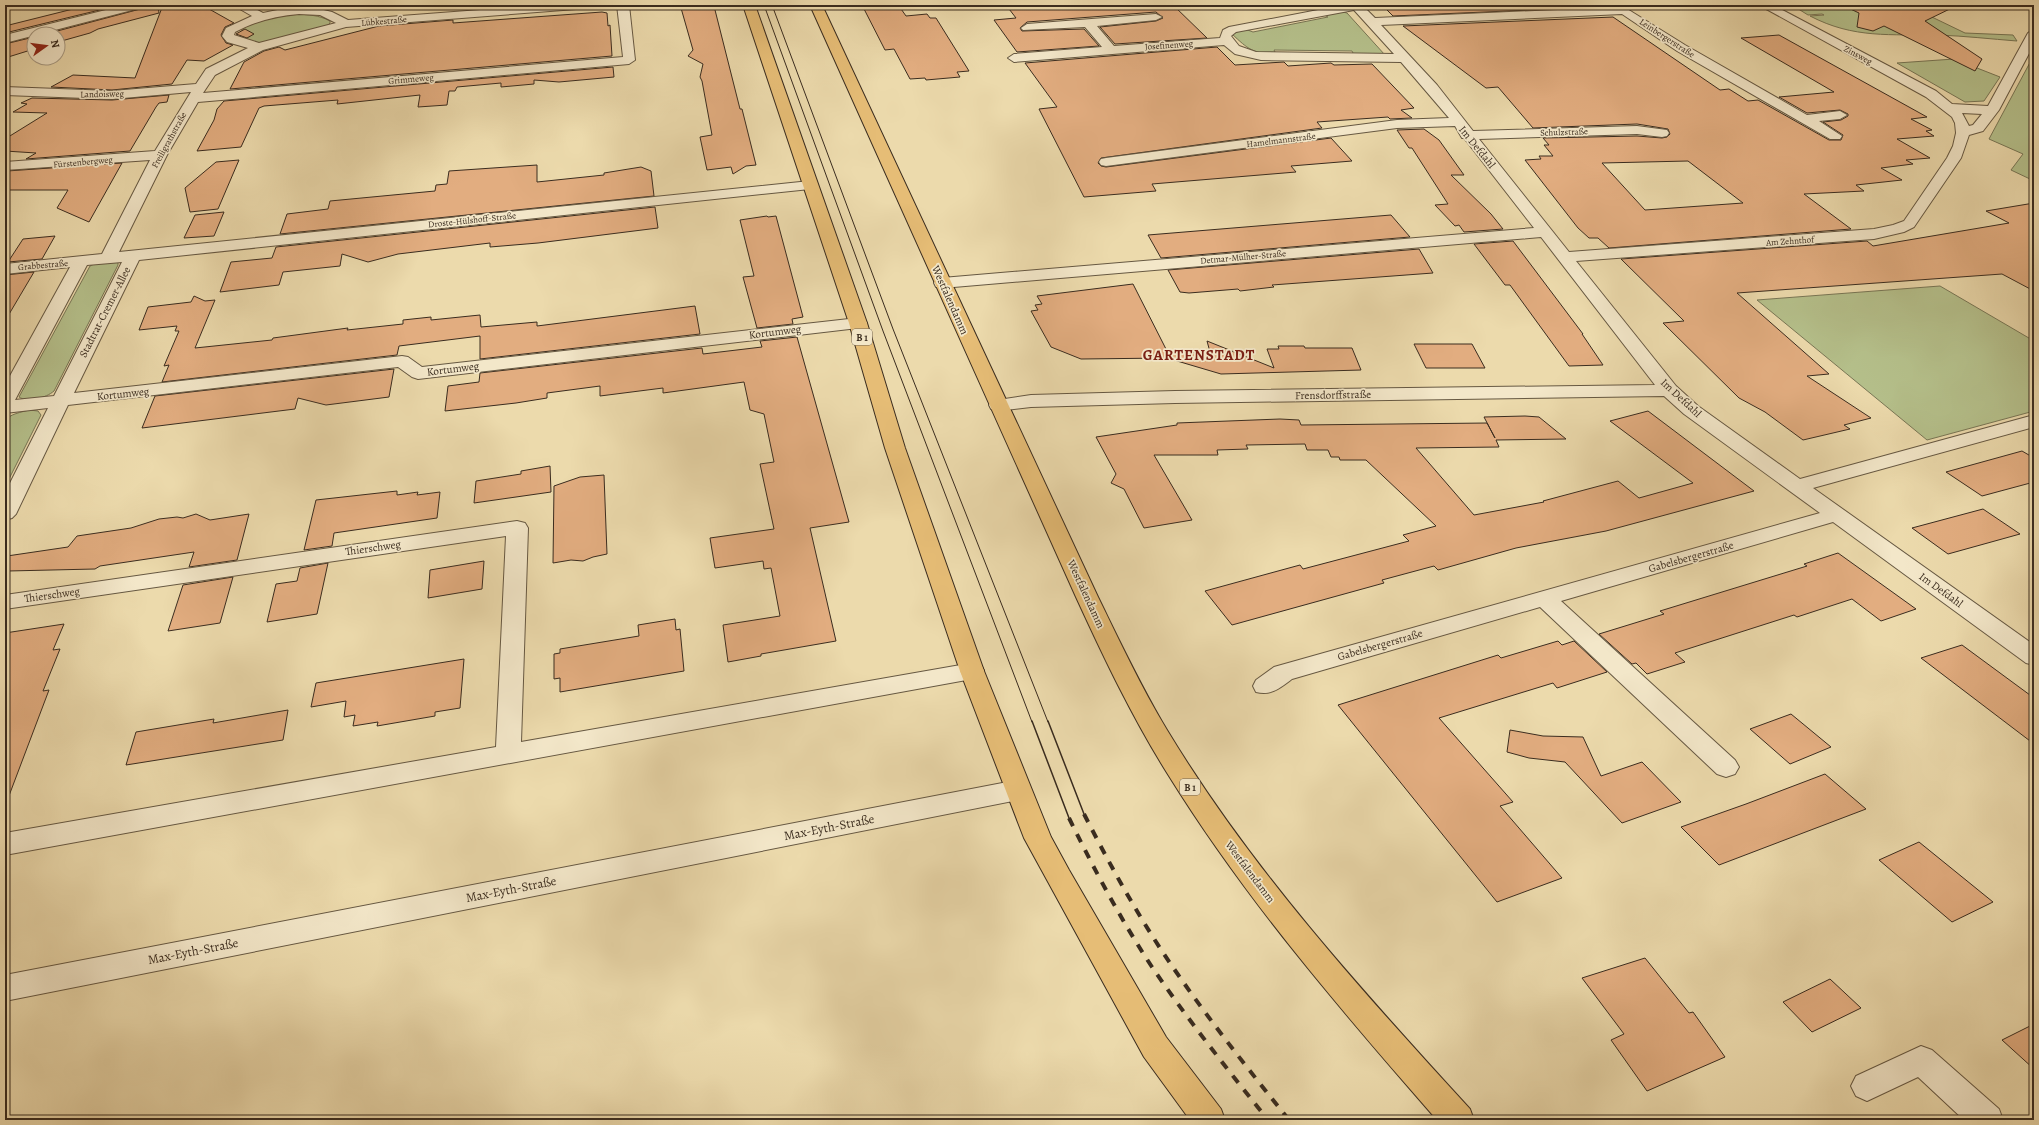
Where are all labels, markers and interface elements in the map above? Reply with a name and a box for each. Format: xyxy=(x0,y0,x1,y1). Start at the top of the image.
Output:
street label: Lübkestraße xyxy=(361,13,407,29)
street label: Leinbergerstraße xyxy=(1637,16,1697,60)
north arrow xyxy=(26,26,66,66)
street label: Josefinenweg xyxy=(1144,37,1194,53)
text: N xyxy=(47,38,63,49)
street label: Zinsweg xyxy=(1842,42,1875,68)
street label: Grimmeweg xyxy=(388,71,435,87)
street label: Landoisweg xyxy=(80,88,124,100)
street label: Freiligrathstraße xyxy=(149,110,189,170)
street label: Im Defdahl xyxy=(1455,123,1499,172)
street label: Schulzstraße xyxy=(1540,125,1588,139)
street label: Hamelmannstraße xyxy=(1246,130,1316,150)
street label: Fürstenbergweg xyxy=(53,153,114,171)
street label: Droste-Hülshoff-Straße xyxy=(427,209,517,231)
street label: Am Zehnthof xyxy=(1765,233,1817,249)
street label: Detmar-Mülher-Straße xyxy=(1200,247,1286,267)
street label: Grabbestraße xyxy=(18,257,68,273)
street label: Westfalendamm xyxy=(928,262,972,337)
street label: Stadtrat-Cremer-Allee xyxy=(76,264,134,360)
street label: Kortumweg xyxy=(748,321,803,343)
road number: B 1 xyxy=(852,329,872,345)
district label: GARTENSTADT xyxy=(1143,345,1255,365)
street label: Kortumweg xyxy=(426,358,481,380)
street label: Im Defdahl xyxy=(1657,375,1705,421)
street label: Kortumweg xyxy=(96,384,150,404)
street label: Frensdorffstraße xyxy=(1295,387,1371,403)
street label: Thierschweg xyxy=(344,537,402,559)
street label: Gabelsbergerstraße xyxy=(1647,538,1735,576)
street label: Westfalendamm xyxy=(1063,556,1108,631)
street label: Im Defdahl xyxy=(1916,569,1966,611)
street label: Thierschweg xyxy=(23,584,81,606)
street label: Gabelsbergerstraße xyxy=(1336,626,1424,664)
road number: B 1 xyxy=(1180,779,1200,795)
street label: Max-Eyth-Straße xyxy=(782,810,876,844)
street label: Westfalendamm xyxy=(1221,837,1278,906)
street label: Max-Eyth-Straße xyxy=(464,872,558,906)
street label: Max-Eyth-Straße xyxy=(146,934,240,968)

